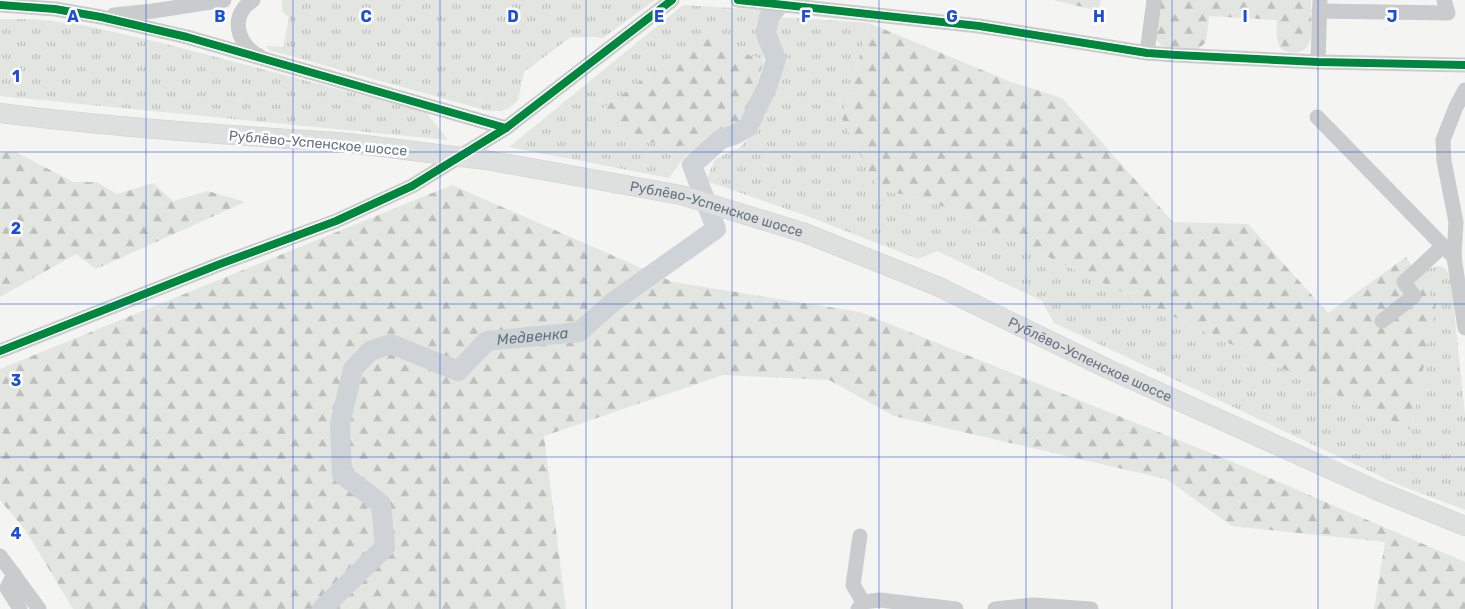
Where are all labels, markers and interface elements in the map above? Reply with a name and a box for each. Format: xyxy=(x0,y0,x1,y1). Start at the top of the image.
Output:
text: A xyxy=(67,7,79,26)
text: B xyxy=(214,7,226,26)
text: C xyxy=(360,7,372,26)
text: D xyxy=(507,7,519,26)
text: E xyxy=(654,7,664,26)
text: F xyxy=(801,7,811,26)
text: G xyxy=(946,7,958,26)
text: H xyxy=(1093,7,1105,26)
text: I xyxy=(1242,7,1248,26)
text: J xyxy=(1387,7,1397,26)
text: 1 xyxy=(12,67,20,86)
street label: Рублёво-Успенское шоссе xyxy=(228,127,408,160)
street label: Рублёво-Успенское шоссе xyxy=(628,178,805,241)
text: 2 xyxy=(11,219,21,238)
street label: Рублёво-Успенское шоссе xyxy=(1005,314,1175,406)
water label: Медвенка xyxy=(496,324,569,349)
text: 3 xyxy=(11,371,21,390)
text: 4 xyxy=(11,524,22,543)

